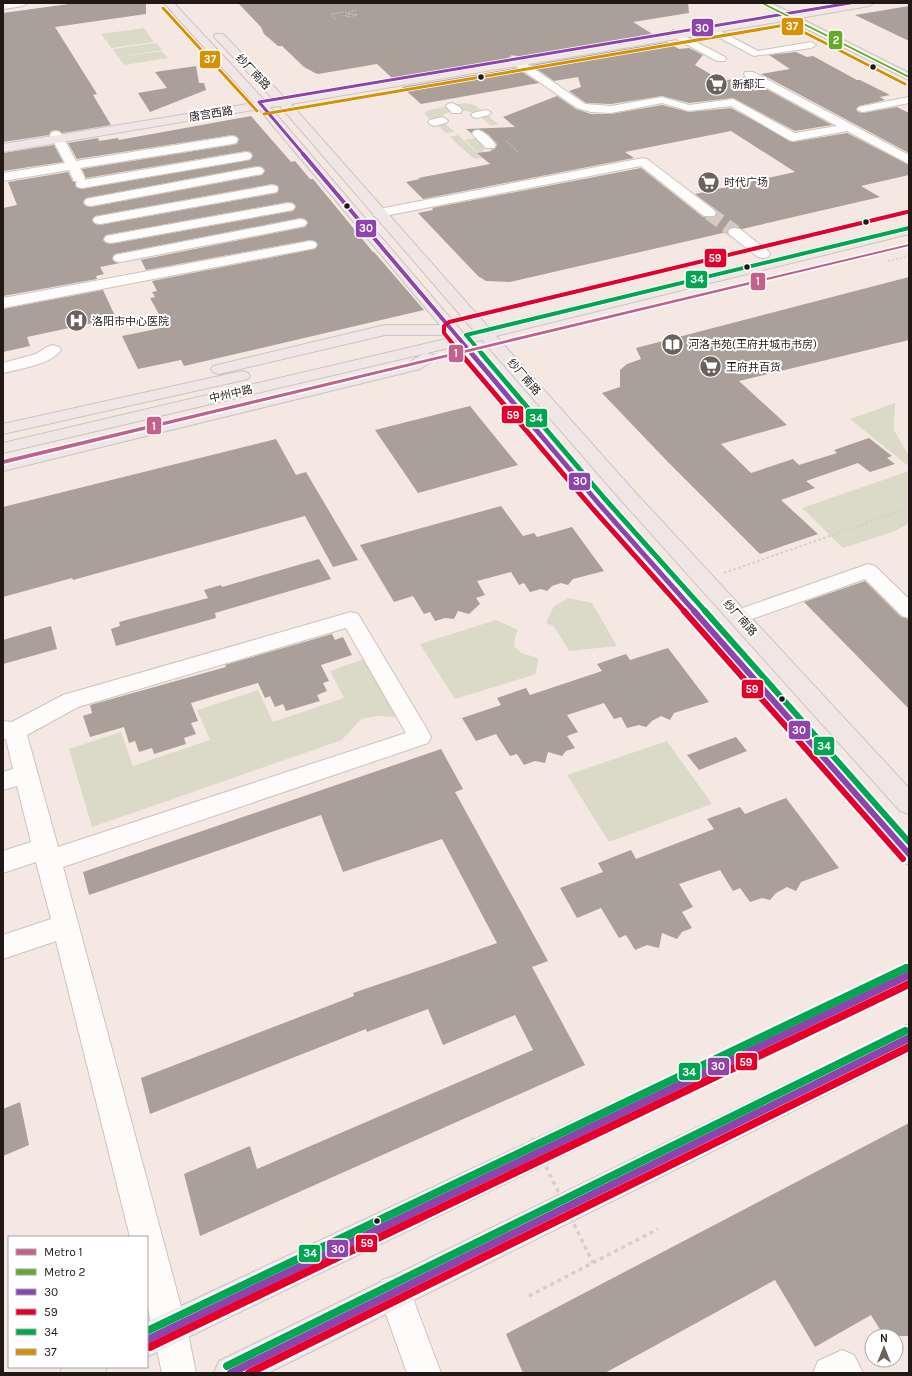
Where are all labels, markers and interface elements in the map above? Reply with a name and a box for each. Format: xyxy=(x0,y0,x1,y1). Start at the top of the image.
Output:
line badge: 37 xyxy=(781,17,804,36)
line badge: 30 xyxy=(691,18,714,37)
text: 37 xyxy=(786,20,799,33)
text: 30 xyxy=(695,22,709,35)
line badge: 2 xyxy=(828,30,843,50)
text: 2 xyxy=(833,34,840,47)
line badge: 37 xyxy=(199,50,221,69)
street label: 纱厂南路 xyxy=(233,52,273,92)
text: 37 xyxy=(204,53,217,66)
unlabelled marker xyxy=(868,62,878,72)
supermarket icon: 新都汇 xyxy=(703,71,729,97)
unlabelled marker xyxy=(476,72,486,82)
place label: 新都汇 xyxy=(732,78,765,91)
street label: 唐宫西路 xyxy=(188,104,234,124)
supermarket icon: 时代广场 xyxy=(696,169,722,195)
place label: 时代广场 xyxy=(724,176,768,189)
unlabelled marker xyxy=(342,201,352,211)
unlabelled marker xyxy=(861,217,871,227)
line badge: 30 xyxy=(355,219,377,238)
text: 30 xyxy=(359,222,373,235)
line badge: 59 xyxy=(704,248,727,268)
text: 59 xyxy=(708,252,722,265)
unlabelled marker xyxy=(742,262,752,272)
line badge: 34 xyxy=(685,270,708,289)
line badge: 1 xyxy=(750,272,766,291)
text: 34 xyxy=(690,273,704,286)
text: 1 xyxy=(756,275,760,288)
hospital icon: 洛阳市中心医院 xyxy=(63,308,89,334)
place label: 洛阳市中心医院 xyxy=(92,315,169,328)
library icon: 河洛书苑(王府井城市书房) xyxy=(660,331,686,357)
place label: 河洛书苑(王府井城市书房) xyxy=(688,338,817,351)
line badge: 1 xyxy=(448,344,464,363)
text: 1 xyxy=(454,347,458,360)
supermarket icon: 王府井百货 xyxy=(697,354,723,380)
street label: 纱厂南路 xyxy=(505,356,543,398)
place label: 王府井百货 xyxy=(726,361,781,374)
street label: 中州中路 xyxy=(208,383,254,405)
line badge: 59 xyxy=(501,405,524,424)
line badge: 34 xyxy=(525,408,548,428)
text: 59 xyxy=(506,409,520,422)
text: 34 xyxy=(529,412,543,425)
line badge: 1 xyxy=(146,416,162,435)
text: 1 xyxy=(152,420,156,433)
line badge: 30 xyxy=(568,472,591,491)
text: 30 xyxy=(573,475,587,488)
street label: 纱厂南路 xyxy=(720,597,760,639)
line badge: 59 xyxy=(741,679,764,699)
text: 59 xyxy=(745,683,759,696)
unlabelled marker xyxy=(777,694,787,704)
line badge: 30 xyxy=(788,720,811,740)
text: 30 xyxy=(792,724,806,737)
line badge: 34 xyxy=(813,736,835,756)
text: 34 xyxy=(817,740,831,753)
line badge: 59 xyxy=(735,1052,758,1071)
text: 59 xyxy=(739,1056,753,1069)
line badge: 30 xyxy=(707,1057,730,1076)
text: 30 xyxy=(711,1060,725,1073)
line badge: 34 xyxy=(678,1062,701,1081)
text: 34 xyxy=(682,1066,696,1079)
unlabelled marker xyxy=(372,1216,382,1226)
line badge: 59 xyxy=(355,1234,378,1253)
legend xyxy=(8,1236,148,1368)
text: 59 xyxy=(360,1237,374,1250)
line badge: 30 xyxy=(326,1239,349,1258)
text: 30 xyxy=(331,1243,345,1256)
line badge: 34 xyxy=(298,1244,321,1263)
text: Metro 1 xyxy=(44,1245,83,1259)
text: 34 xyxy=(303,1247,317,1260)
text: Metro 2 xyxy=(44,1265,86,1279)
text: 30 xyxy=(44,1285,58,1299)
text: 59 xyxy=(44,1305,58,1319)
text: 34 xyxy=(44,1325,58,1339)
north arrow xyxy=(864,1328,904,1368)
text: N xyxy=(880,1332,888,1345)
text: 37 xyxy=(44,1345,57,1359)

